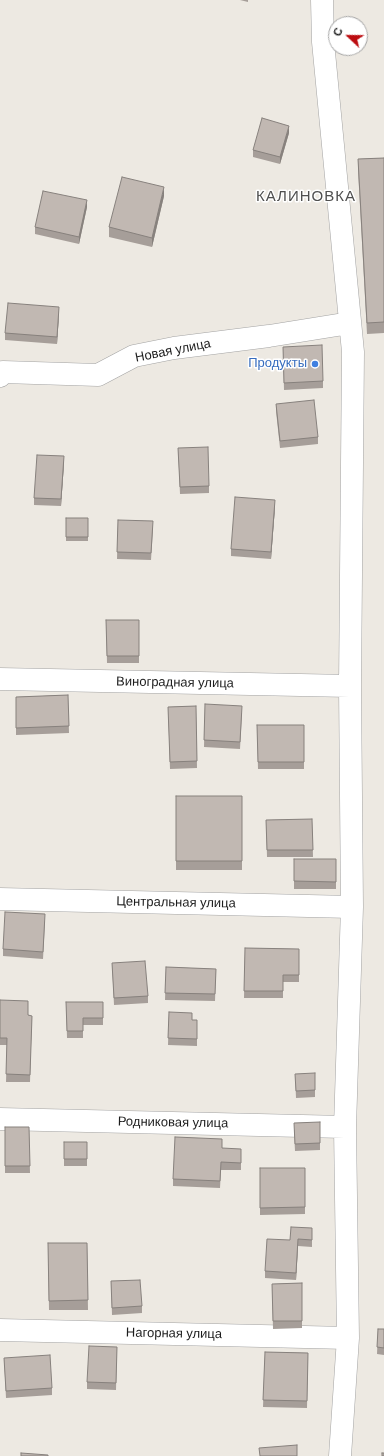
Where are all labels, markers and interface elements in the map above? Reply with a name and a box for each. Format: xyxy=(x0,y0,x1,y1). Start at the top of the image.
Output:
north arrow xyxy=(328,16,368,56)
text: С xyxy=(330,26,346,38)
district label: КАЛИНОВКА xyxy=(256,188,356,206)
street label: Новая улица xyxy=(134,336,212,366)
place label: Продукты xyxy=(248,356,307,372)
marker: Продукты xyxy=(310,359,320,369)
street label: Виноградная улица xyxy=(116,674,234,692)
street label: Центральная улица xyxy=(116,894,236,912)
street label: Родниковая улица xyxy=(118,1114,228,1132)
street label: Нагорная улица xyxy=(126,1325,222,1343)

